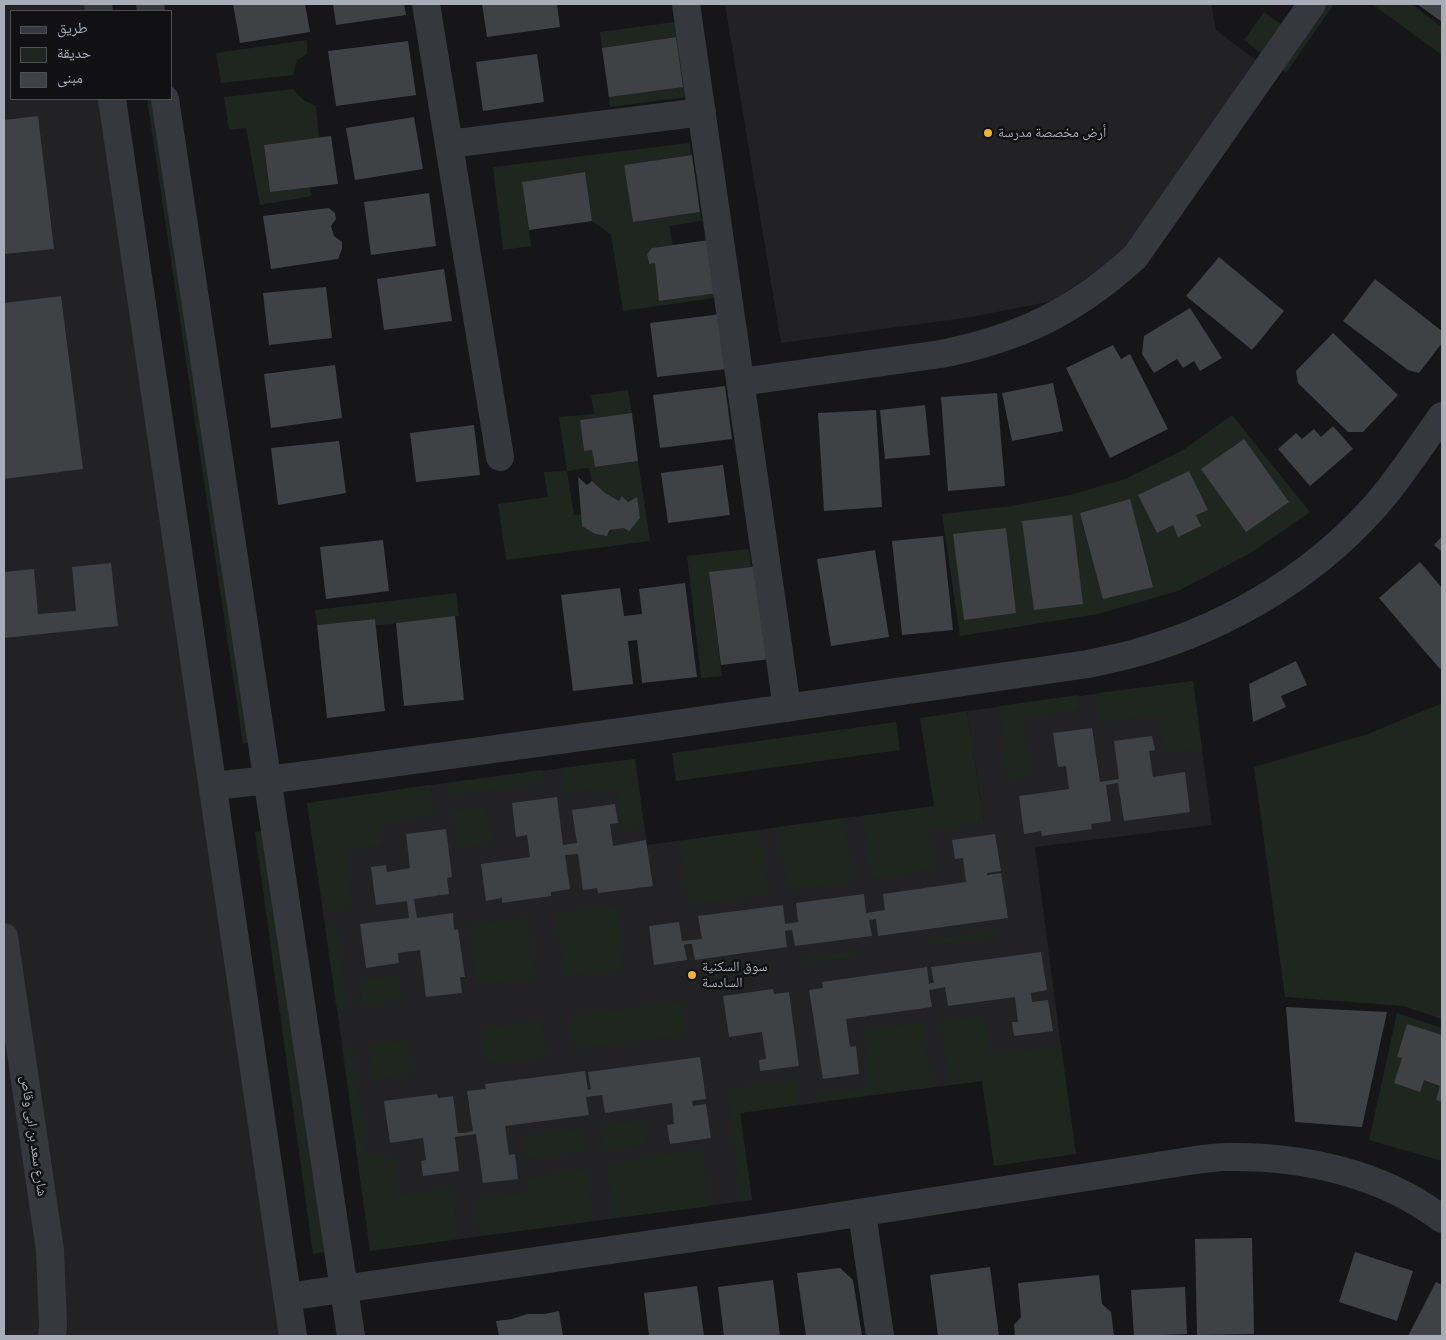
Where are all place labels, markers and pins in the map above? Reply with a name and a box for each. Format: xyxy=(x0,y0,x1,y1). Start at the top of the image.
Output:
place label: أرض مخصصة مدرسة xyxy=(998,125,1106,141)
marker: أرض مخصصة مدرسة xyxy=(982,127,994,139)
place label: سوق السكنية السادسة xyxy=(702,959,767,992)
marker: سوق السكنية السادسة xyxy=(686,969,698,981)

